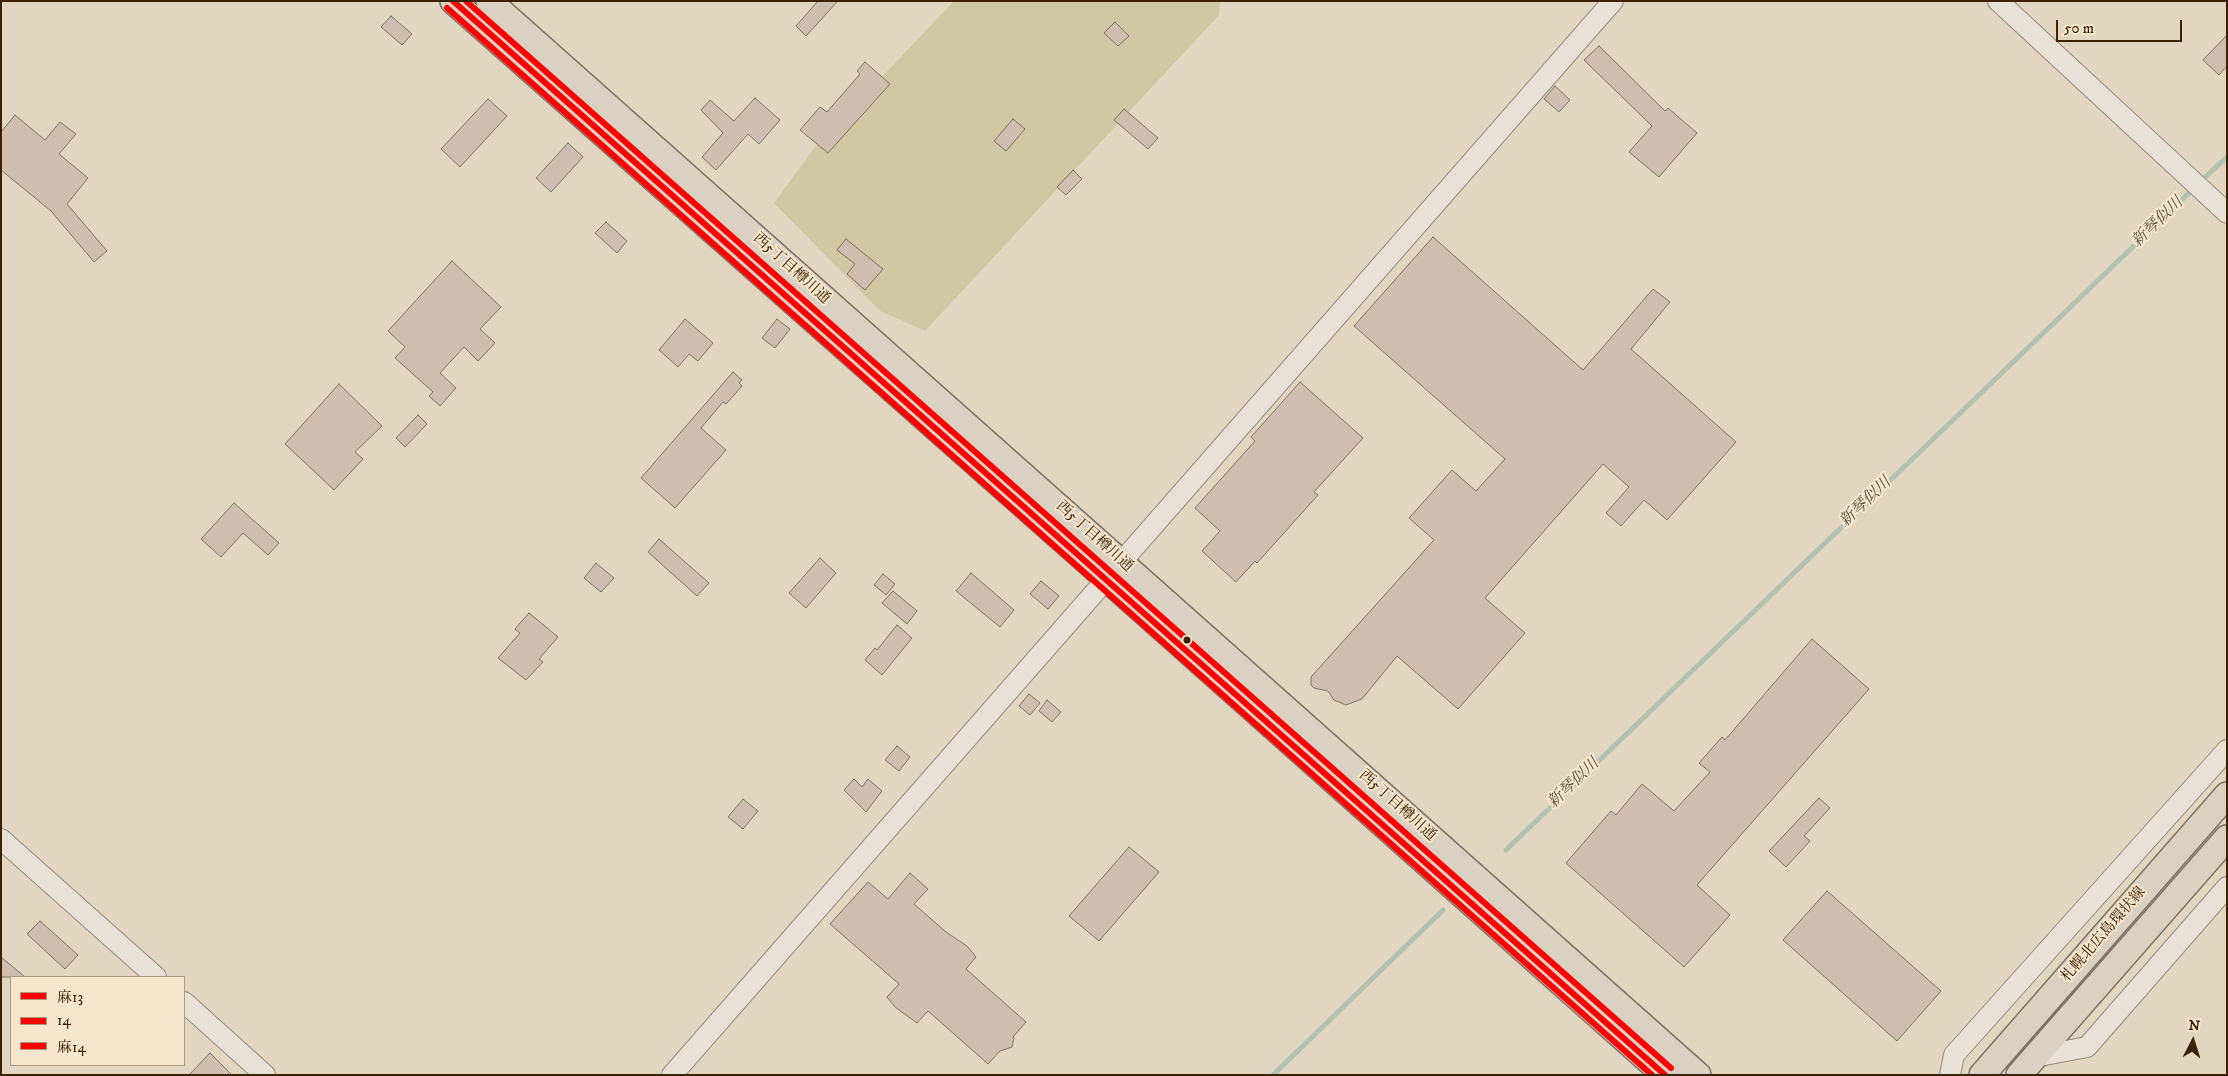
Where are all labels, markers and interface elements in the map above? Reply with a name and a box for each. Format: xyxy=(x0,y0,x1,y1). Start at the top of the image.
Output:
scale bar xyxy=(2058,10,2184,42)
text: 50 m xyxy=(2064,19,2094,38)
water label: 新琴似川 xyxy=(2128,194,2188,252)
street label: 西5丁目樽川通 xyxy=(749,230,833,308)
water label: 新琴似川 xyxy=(1836,474,1896,532)
street label: 西5丁目樽川通 xyxy=(1052,498,1136,576)
unlabelled marker xyxy=(1182,635,1192,645)
water label: 新琴似川 xyxy=(1544,755,1604,813)
street label: 西5丁目樽川通 xyxy=(1355,767,1439,845)
street label: 札幌北広島環状線 xyxy=(2058,884,2150,986)
legend xyxy=(10,976,185,1066)
text: 麻13 xyxy=(57,988,83,1007)
text: 14 xyxy=(57,1011,71,1030)
north arrow xyxy=(2168,1016,2218,1066)
text: N xyxy=(2188,1017,2201,1036)
text: 麻14 xyxy=(57,1038,86,1057)

